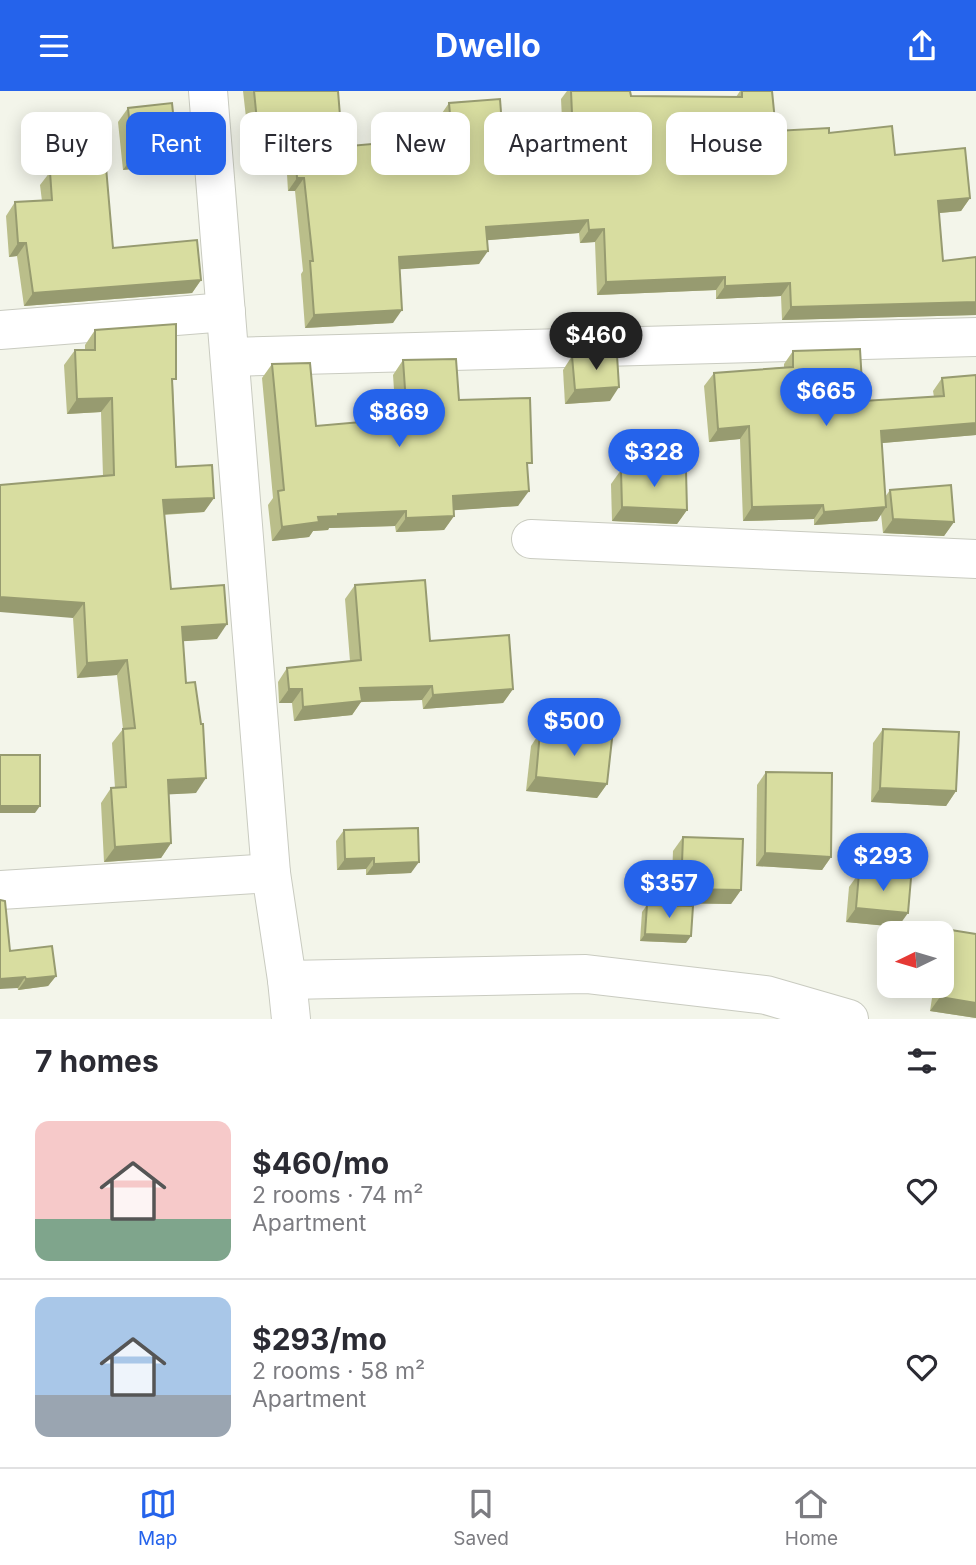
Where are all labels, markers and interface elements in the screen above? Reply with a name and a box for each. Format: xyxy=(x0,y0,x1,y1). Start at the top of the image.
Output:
text: Dwello xyxy=(435,26,541,65)
icon: menu xyxy=(35,27,73,65)
icon: share xyxy=(903,27,941,65)
chip: Buy xyxy=(21,112,112,175)
chip: Rent xyxy=(126,112,226,175)
chip: Filters xyxy=(240,112,357,175)
chip: New xyxy=(371,112,470,175)
chip: Apartment xyxy=(484,112,652,175)
chip: House xyxy=(666,112,787,175)
pin: $460 xyxy=(555,313,637,372)
text: $460 xyxy=(565,321,627,349)
pin: $665 xyxy=(785,369,867,428)
text: $665 xyxy=(796,377,856,405)
pin: $869 xyxy=(358,389,440,449)
text: $869 xyxy=(369,398,429,426)
pin: $328 xyxy=(613,429,695,489)
text: $328 xyxy=(624,438,684,466)
pin: $500 xyxy=(533,699,615,758)
text: $500 xyxy=(544,707,604,735)
pin: $293 xyxy=(842,833,924,893)
text: $293 xyxy=(853,842,913,870)
pin: $357 xyxy=(628,861,710,920)
text: $357 xyxy=(640,869,698,897)
north arrow xyxy=(877,921,954,997)
map controls xyxy=(877,921,954,998)
icon: filters xyxy=(903,1042,941,1080)
text: 7 homes xyxy=(35,1043,159,1079)
text: $460/mo xyxy=(252,1145,389,1181)
icon: home xyxy=(91,1149,175,1233)
icon: heart xyxy=(903,1172,941,1210)
text: 2 rooms · 74 m² xyxy=(252,1181,424,1209)
text: Apartment xyxy=(252,1209,366,1237)
text: $293/mo xyxy=(252,1321,387,1357)
icon: home xyxy=(91,1325,175,1409)
icon: heart xyxy=(903,1348,941,1386)
text: 2 rooms · 58 m² xyxy=(252,1357,425,1385)
text: Apartment xyxy=(252,1385,366,1413)
tab: Map xyxy=(138,1485,177,1550)
tab: Saved xyxy=(453,1485,509,1550)
tab: Home xyxy=(785,1485,838,1550)

